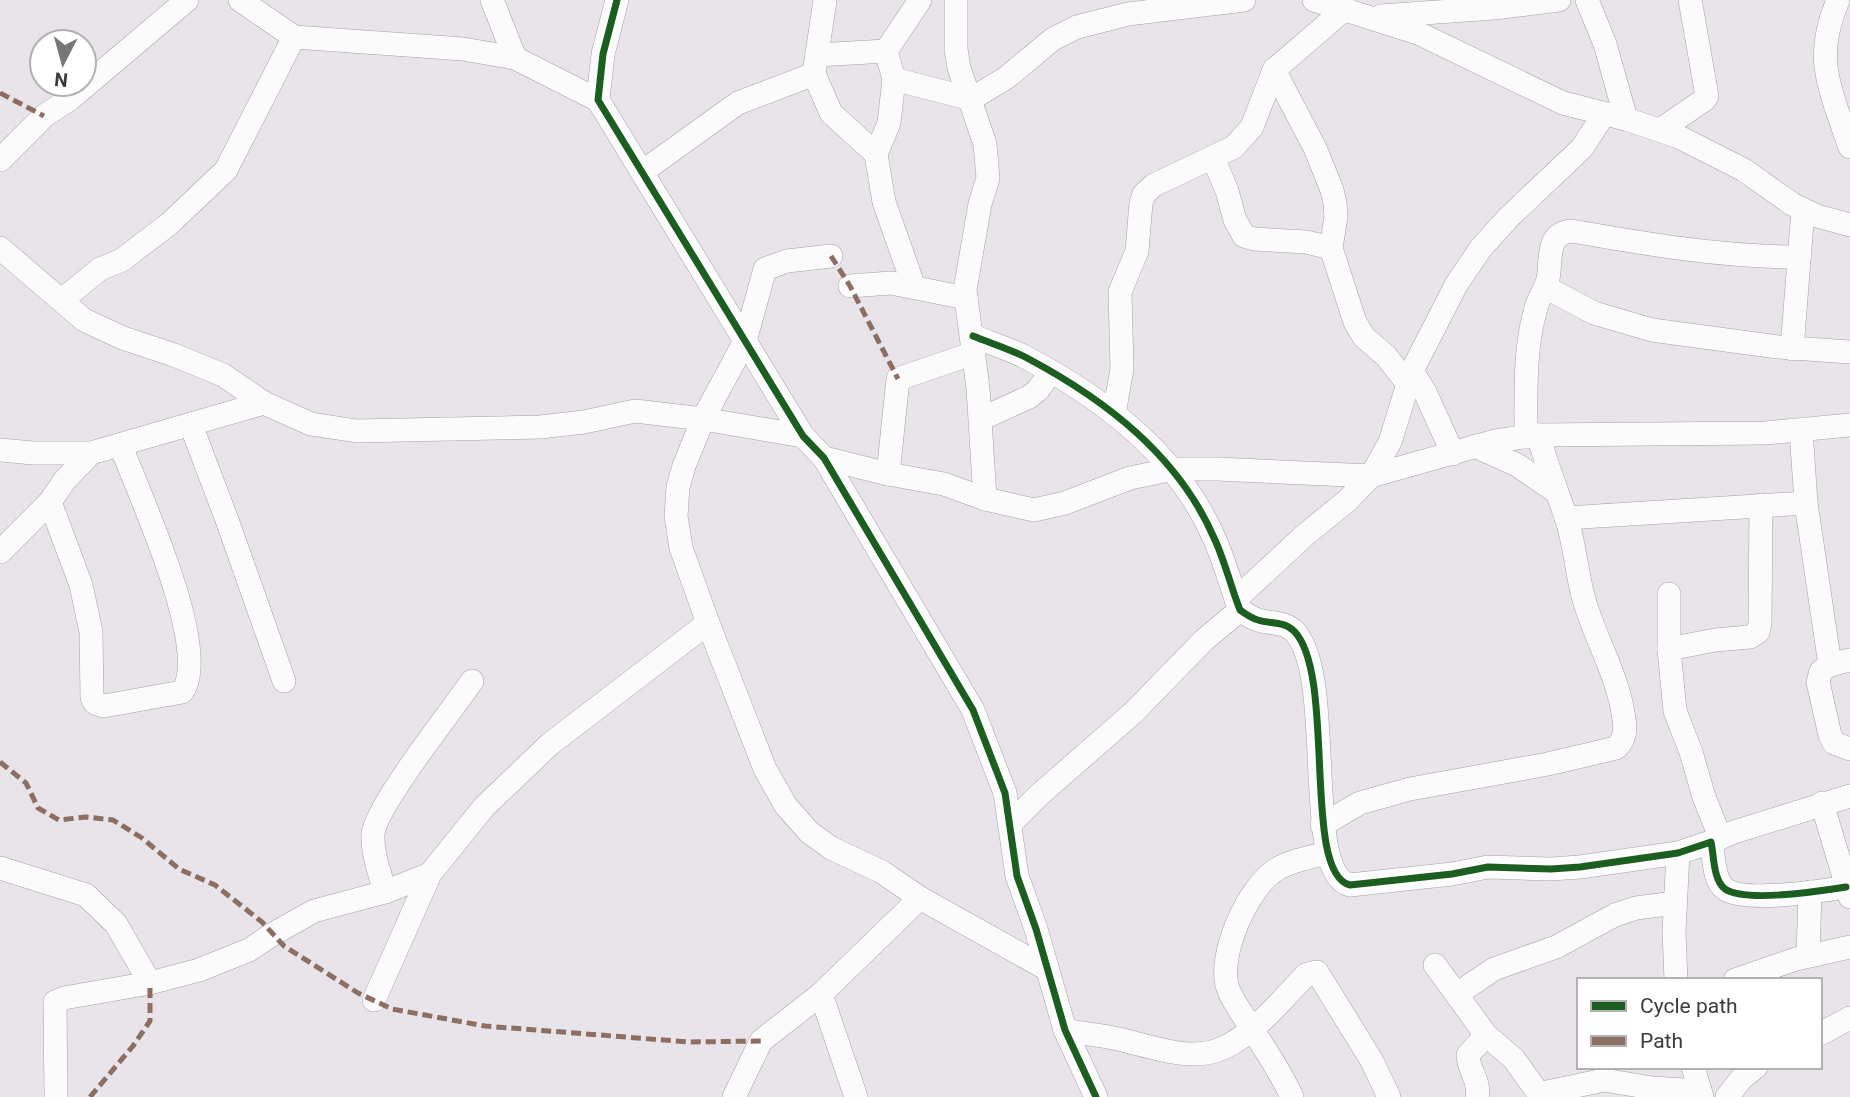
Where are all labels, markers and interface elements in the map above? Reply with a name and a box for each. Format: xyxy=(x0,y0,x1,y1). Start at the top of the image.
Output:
north arrow xyxy=(28,28,98,98)
text: N xyxy=(53,67,69,92)
legend xyxy=(1577,978,1822,1069)
text: Cycle path xyxy=(1640,994,1738,1018)
text: Path xyxy=(1640,1029,1683,1053)

